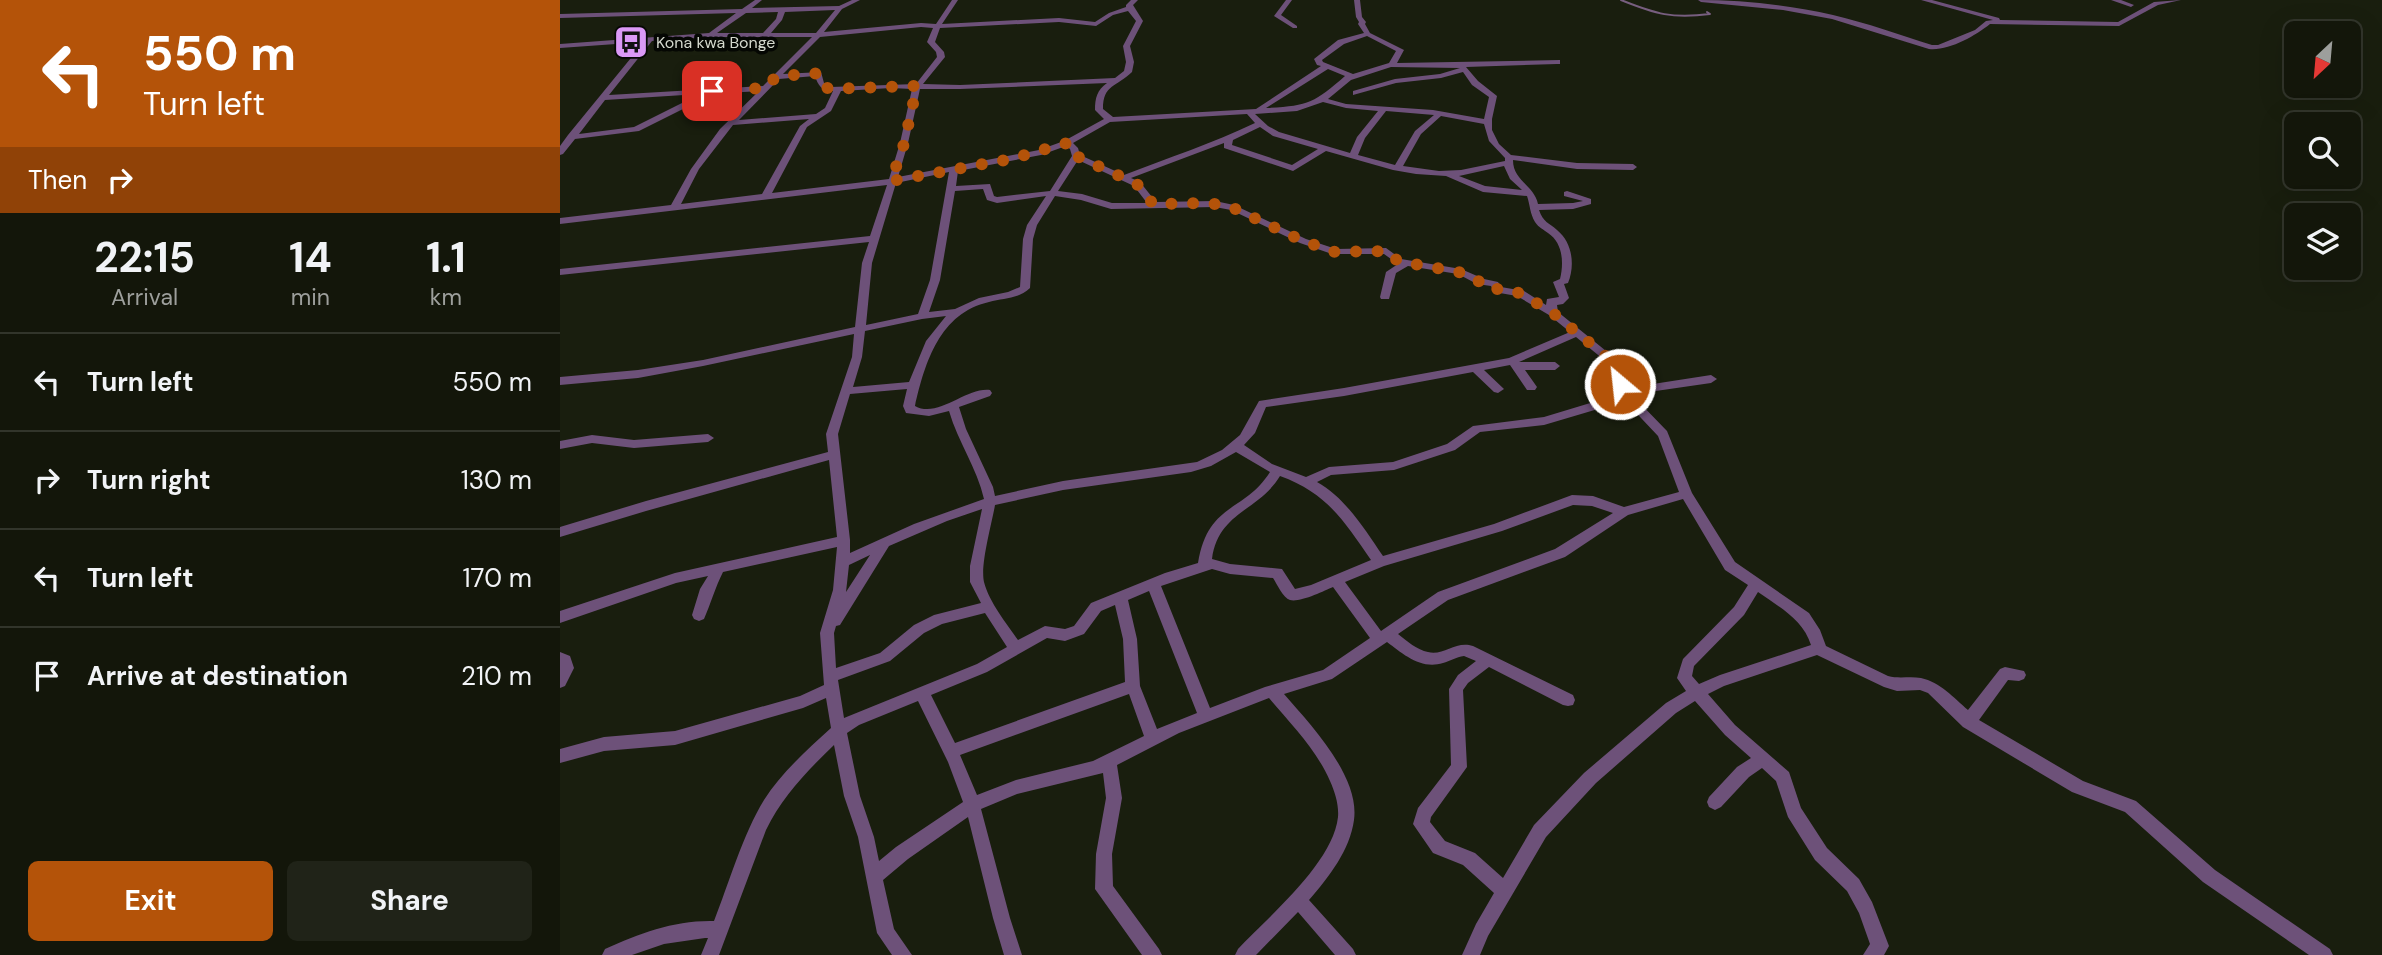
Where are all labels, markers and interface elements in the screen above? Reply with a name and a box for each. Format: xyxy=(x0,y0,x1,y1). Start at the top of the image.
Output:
text: 550 m xyxy=(143,21,296,85)
north arrow xyxy=(2284,21,2361,98)
map controls xyxy=(2284,21,2361,280)
bus stop icon: Kona kwa Bonge xyxy=(612,23,650,61)
icon: left xyxy=(28,28,119,119)
place label: Kona kwa Bonge xyxy=(656,32,775,53)
pin xyxy=(682,61,742,121)
icon: arrive xyxy=(693,72,731,110)
text: Turn left xyxy=(143,83,265,125)
button: search xyxy=(2284,112,2361,189)
icon: right xyxy=(101,161,139,199)
text: Then xyxy=(28,163,87,197)
button: layers xyxy=(2284,203,2361,280)
text: 22:15 xyxy=(94,230,195,285)
text: 14 xyxy=(289,230,332,285)
text: 1.1 xyxy=(426,230,466,285)
text: Arrival xyxy=(111,282,178,312)
text: min xyxy=(291,282,330,312)
text: km xyxy=(430,282,462,312)
position arrow xyxy=(1583,347,1657,421)
icon: left xyxy=(28,363,66,401)
text: Turn left xyxy=(87,365,194,399)
text: 550 m xyxy=(452,365,532,399)
icon: right xyxy=(28,461,66,499)
text: Turn right xyxy=(87,463,211,497)
text: 130 m xyxy=(461,463,532,497)
icon: left xyxy=(28,559,66,597)
text: Turn left xyxy=(87,561,194,595)
text: 170 m xyxy=(463,561,532,595)
icon: arrive xyxy=(28,657,66,695)
text: Arrive at destination xyxy=(87,659,348,693)
text: 210 m xyxy=(461,659,532,693)
button: Exit xyxy=(28,861,273,941)
button: Share xyxy=(287,861,532,941)

